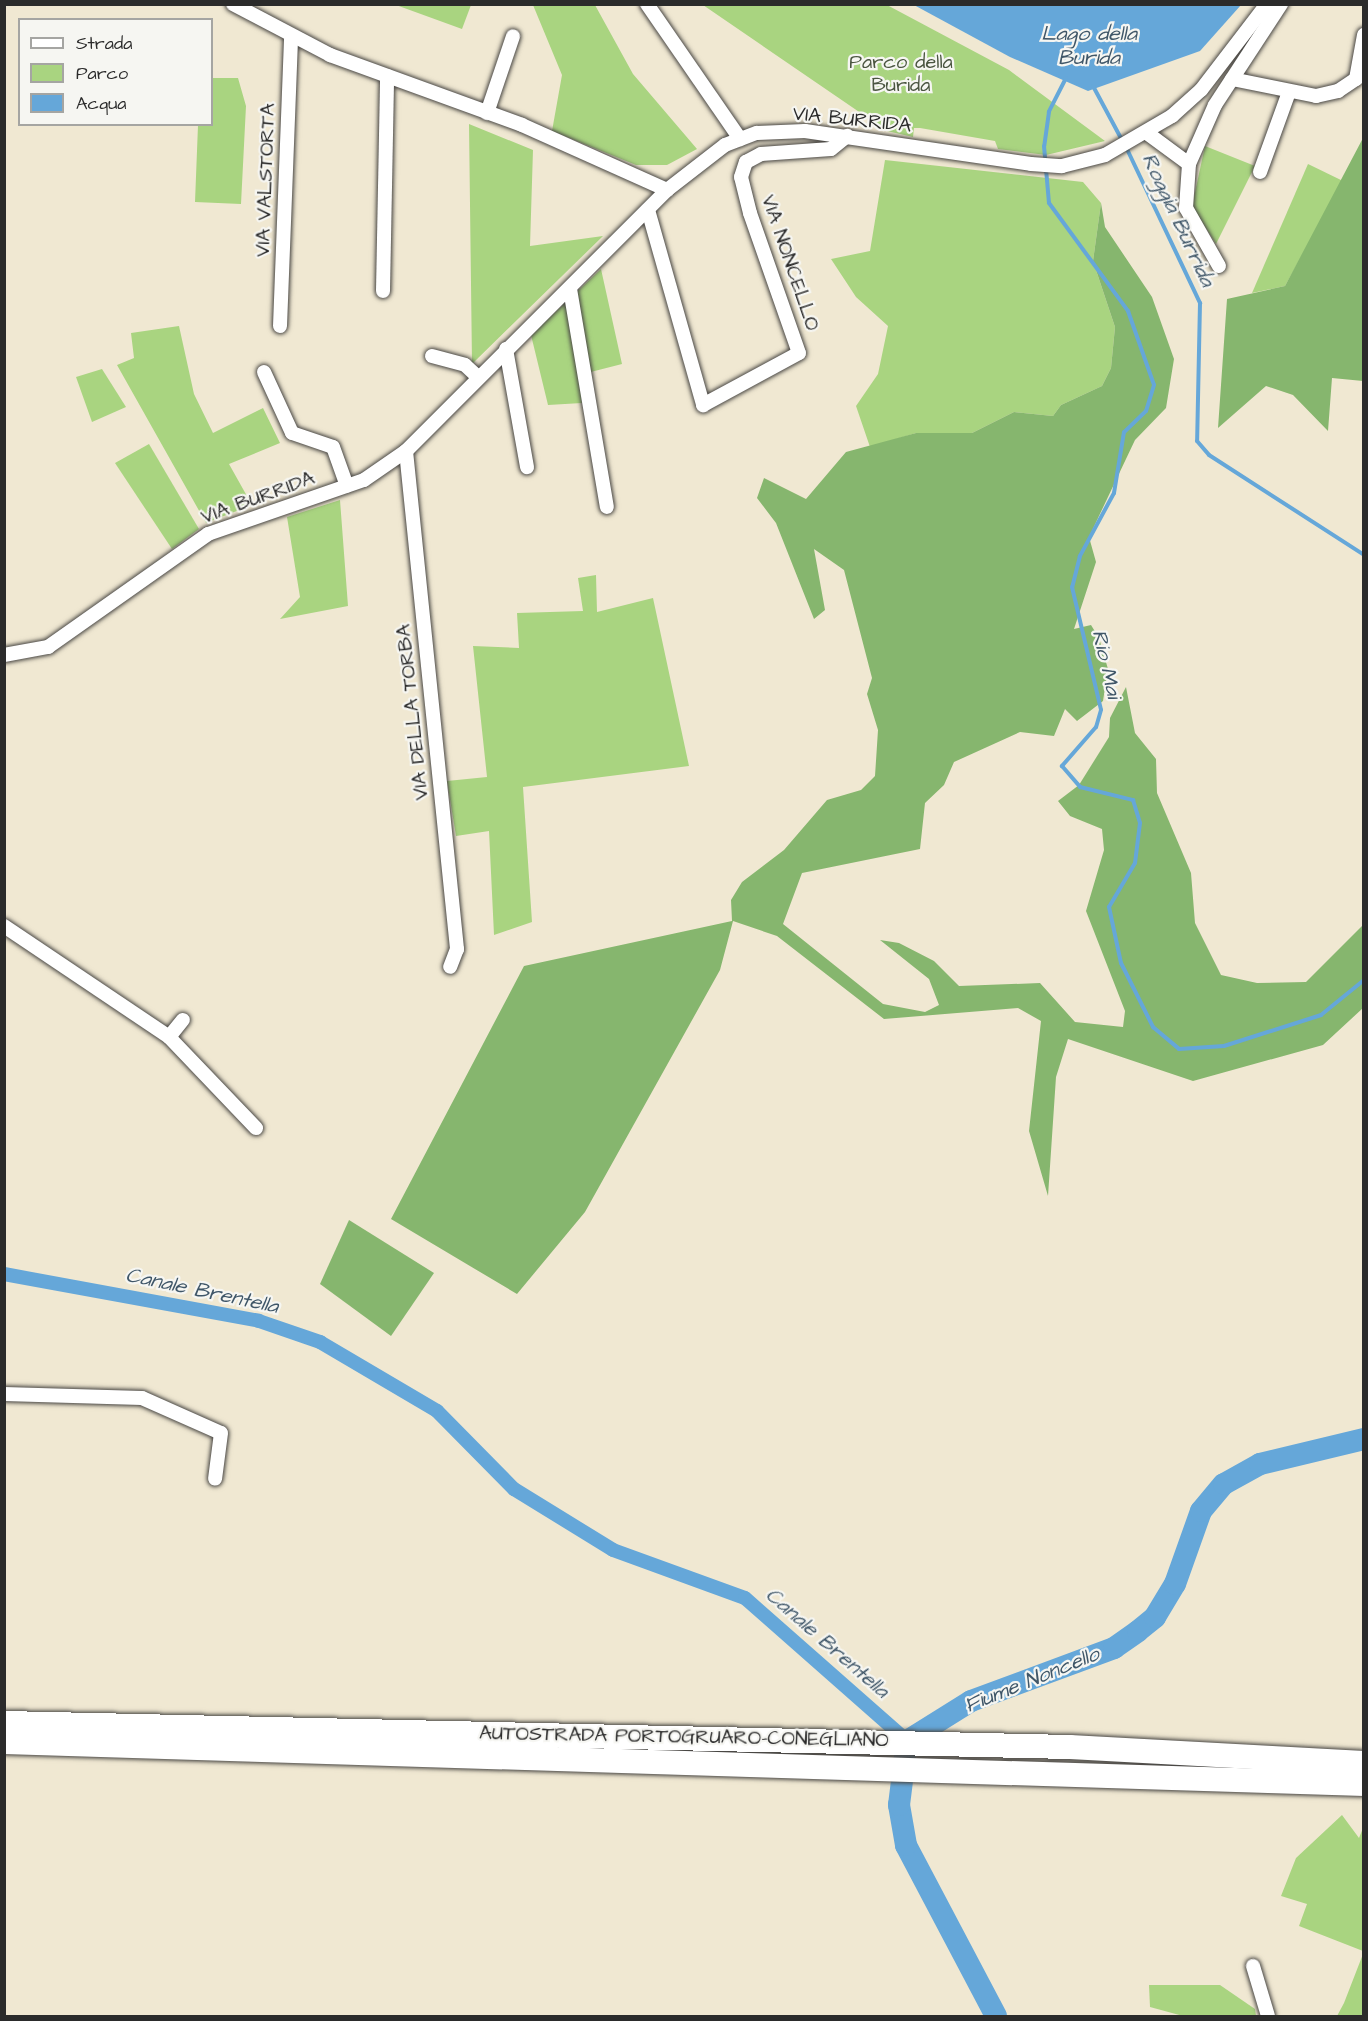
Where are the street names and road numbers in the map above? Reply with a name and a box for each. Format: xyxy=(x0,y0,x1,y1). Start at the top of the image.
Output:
street label: VIA BURRIDA xyxy=(791,102,913,138)
street label: VIA VALSTORTA xyxy=(251,103,281,257)
street label: VIA NONCELLO xyxy=(756,192,824,334)
street label: VIA BURRIDA xyxy=(198,466,318,530)
street label: VIA DELLA TORBA xyxy=(392,623,434,801)
street label: AUTOSTRADA PORTOGRUARO-CONEGLIANO xyxy=(479,1721,889,1753)

